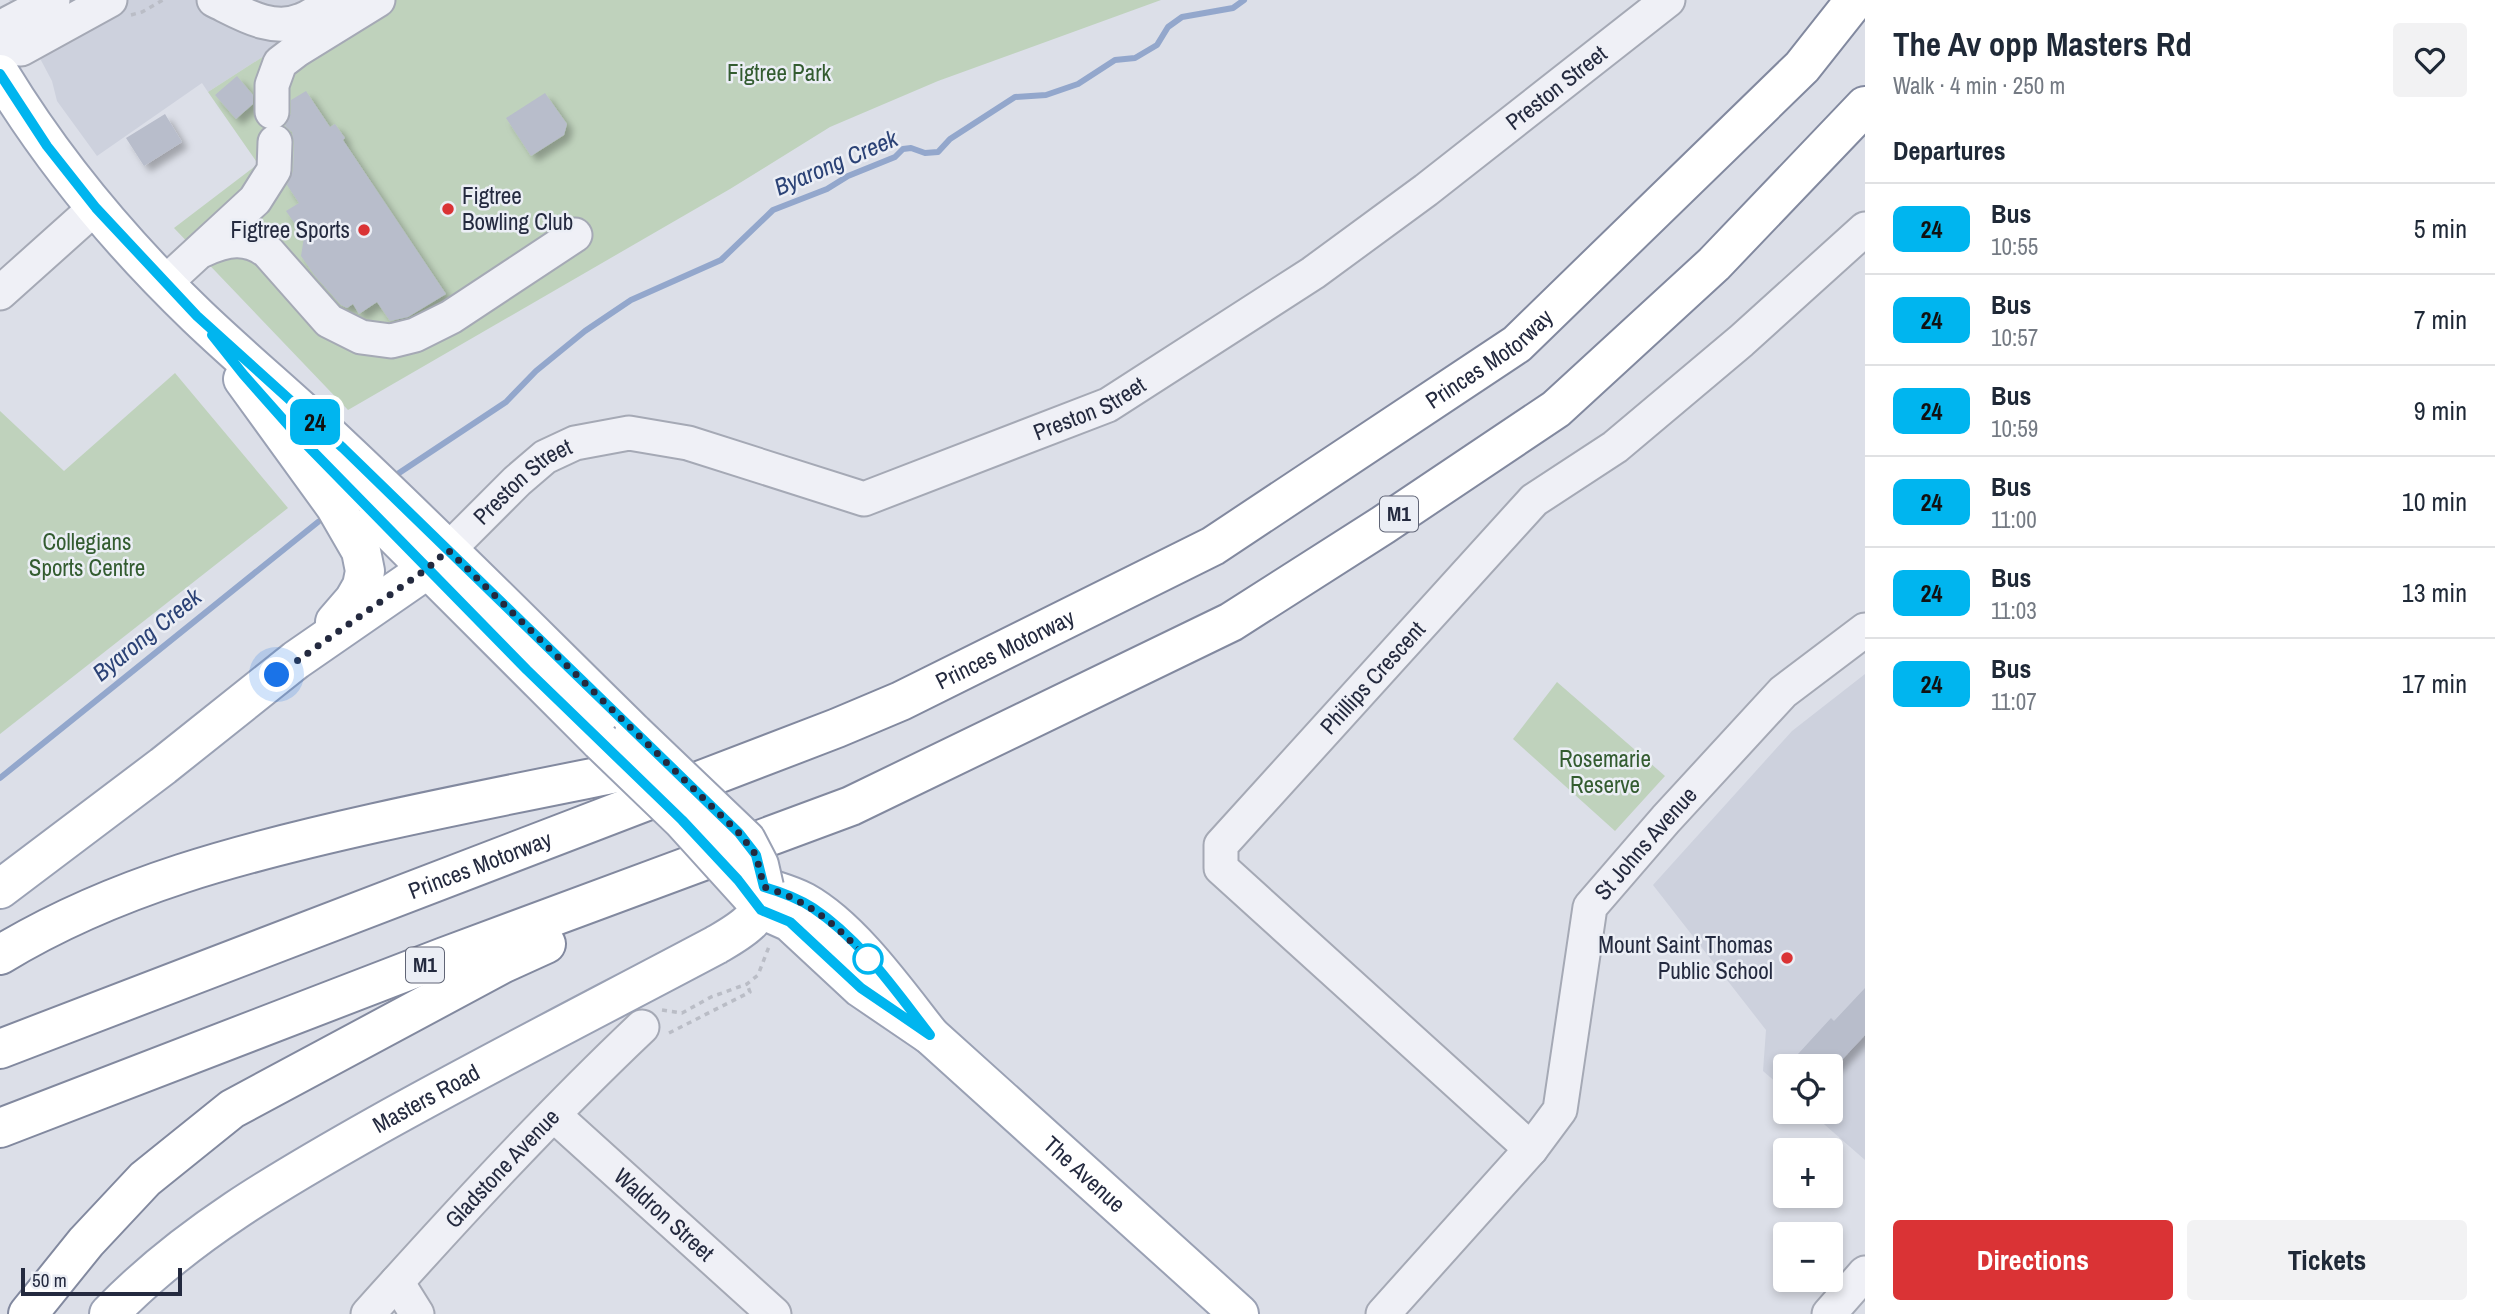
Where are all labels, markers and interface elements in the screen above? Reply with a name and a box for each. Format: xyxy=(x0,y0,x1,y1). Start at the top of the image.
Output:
text: The Av opp Masters Rd xyxy=(1893,22,2192,66)
button: heart xyxy=(2393,23,2467,97)
street label: Preston Street xyxy=(1499,38,1613,137)
park label: Figtree Park xyxy=(727,57,831,88)
text: Walk · 4 min · 250 m xyxy=(1893,70,2065,101)
water label: Byarong Creek xyxy=(769,121,903,202)
text: Departures xyxy=(1893,133,2006,168)
place label: Figtree Bowling Club xyxy=(462,180,573,237)
text: Bus xyxy=(1991,196,2031,231)
marker: Figtree Bowling Club xyxy=(440,201,456,217)
text: 5 min xyxy=(2414,211,2467,246)
text: 24 xyxy=(1921,213,1942,245)
place label: Figtree Sports xyxy=(230,214,350,245)
marker: Figtree Sports xyxy=(356,222,372,238)
text: 10:55 xyxy=(1991,231,2038,262)
text: Bus xyxy=(1991,287,2031,322)
street label: Princes Motorway xyxy=(1419,301,1560,416)
text: 7 min xyxy=(2414,302,2467,337)
text: 24 xyxy=(1921,304,1942,336)
text: 10:57 xyxy=(1991,322,2038,353)
street label: Preston Street xyxy=(1029,369,1151,447)
text: Bus xyxy=(1991,378,2031,413)
text: 9 min xyxy=(2414,393,2467,428)
text: 24 xyxy=(1921,395,1942,427)
line badge: 24 xyxy=(284,399,346,445)
text: 24 xyxy=(304,406,326,438)
text: 10:59 xyxy=(1991,413,2038,444)
street label: Preston Street xyxy=(466,431,577,531)
text: Bus xyxy=(1991,469,2031,504)
text: 10 min xyxy=(2402,484,2467,519)
text: 24 xyxy=(1921,486,1942,518)
road number: M1 xyxy=(1380,496,1418,532)
text: 11:00 xyxy=(1991,504,2037,535)
park label: Collegians Sports Centre xyxy=(29,526,145,583)
text: Bus xyxy=(1991,560,2031,595)
text: 13 min xyxy=(2402,575,2467,610)
text: 24 xyxy=(1921,577,1942,609)
water label: Byarong Creek xyxy=(85,580,208,688)
text: 11:03 xyxy=(1991,595,2037,626)
street label: Princes Motorway xyxy=(930,601,1080,696)
street label: Phillips Crescent xyxy=(1313,614,1432,741)
text: Bus xyxy=(1991,651,2031,686)
your location xyxy=(259,657,294,692)
text: 17 min xyxy=(2402,666,2467,701)
text: 24 xyxy=(1921,668,1942,700)
text: 11:07 xyxy=(1991,686,2037,717)
park label: Rosemarie Reserve xyxy=(1559,743,1651,800)
street label: St Johns Avenue xyxy=(1587,780,1703,906)
street label: Princes Motorway xyxy=(404,823,556,906)
place label: Mount Saint Thomas Public School xyxy=(1598,929,1773,986)
unlabelled marker xyxy=(853,944,883,974)
road number: M1 xyxy=(406,948,444,982)
marker: Mount Saint Thomas Public School xyxy=(1779,950,1795,966)
map controls xyxy=(1773,1054,1843,1292)
button: locate xyxy=(1773,1054,1843,1124)
street label: Masters Road xyxy=(367,1056,485,1140)
street label: Gladstone Avenue xyxy=(438,1101,566,1235)
street label: The Avenue xyxy=(1037,1129,1132,1219)
button: + xyxy=(1773,1138,1843,1208)
street label: Waldron Street xyxy=(608,1161,721,1268)
button: Directions xyxy=(1893,1220,2173,1300)
button: Tickets xyxy=(2187,1220,2467,1300)
button: − xyxy=(1773,1222,1843,1292)
scale bar xyxy=(21,1265,182,1297)
text: 50 m xyxy=(32,1267,67,1293)

